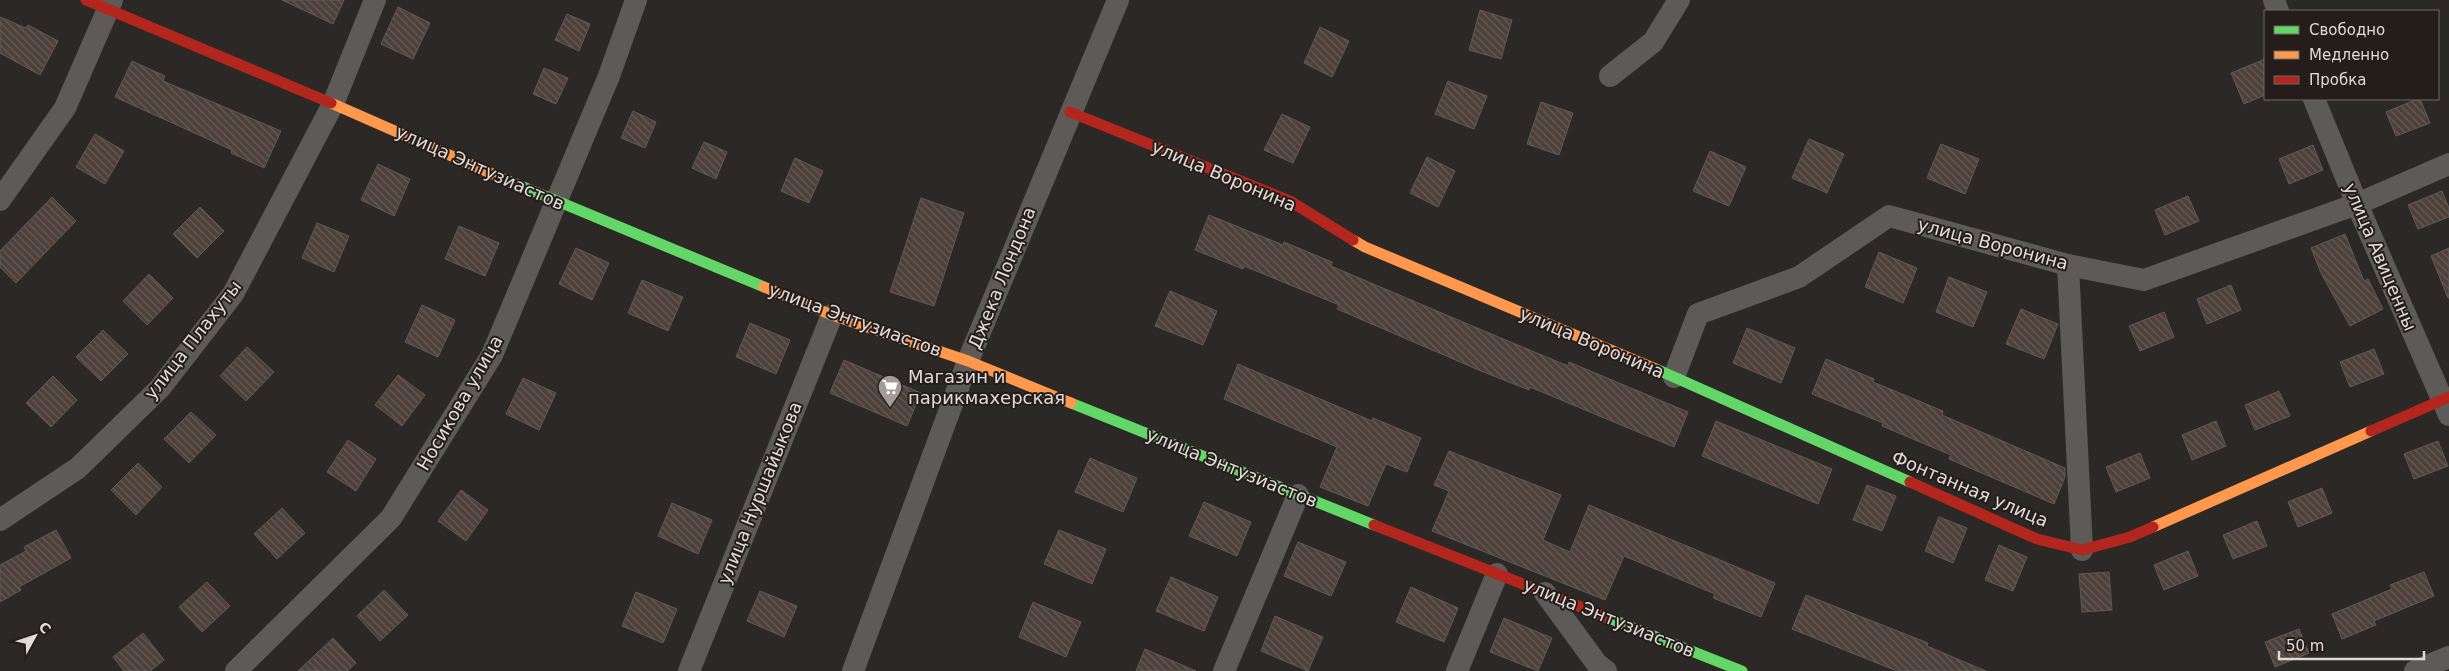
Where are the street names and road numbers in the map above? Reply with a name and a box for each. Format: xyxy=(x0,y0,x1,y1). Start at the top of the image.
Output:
street label: улица Энтузиастов xyxy=(393,121,568,214)
street label: улица Воронина xyxy=(1149,136,1300,215)
street label: улица Авиценны xyxy=(2340,180,2421,334)
street label: Джека Лондона xyxy=(963,204,1040,352)
street label: улица Воронина xyxy=(1916,213,2071,274)
street label: улица Плахуты xyxy=(140,276,245,403)
street label: улица Энтузиастов xyxy=(766,278,945,361)
street label: улица Воронина xyxy=(1517,303,1668,382)
street label: Носикова улица xyxy=(412,331,507,474)
street label: улица Нуршайыкова xyxy=(713,398,806,587)
street label: улица Энтузиастов xyxy=(1144,424,1321,511)
street label: Фонтанная улица xyxy=(1889,446,2052,531)
street label: улица Энтузиастов xyxy=(1521,574,1698,661)

